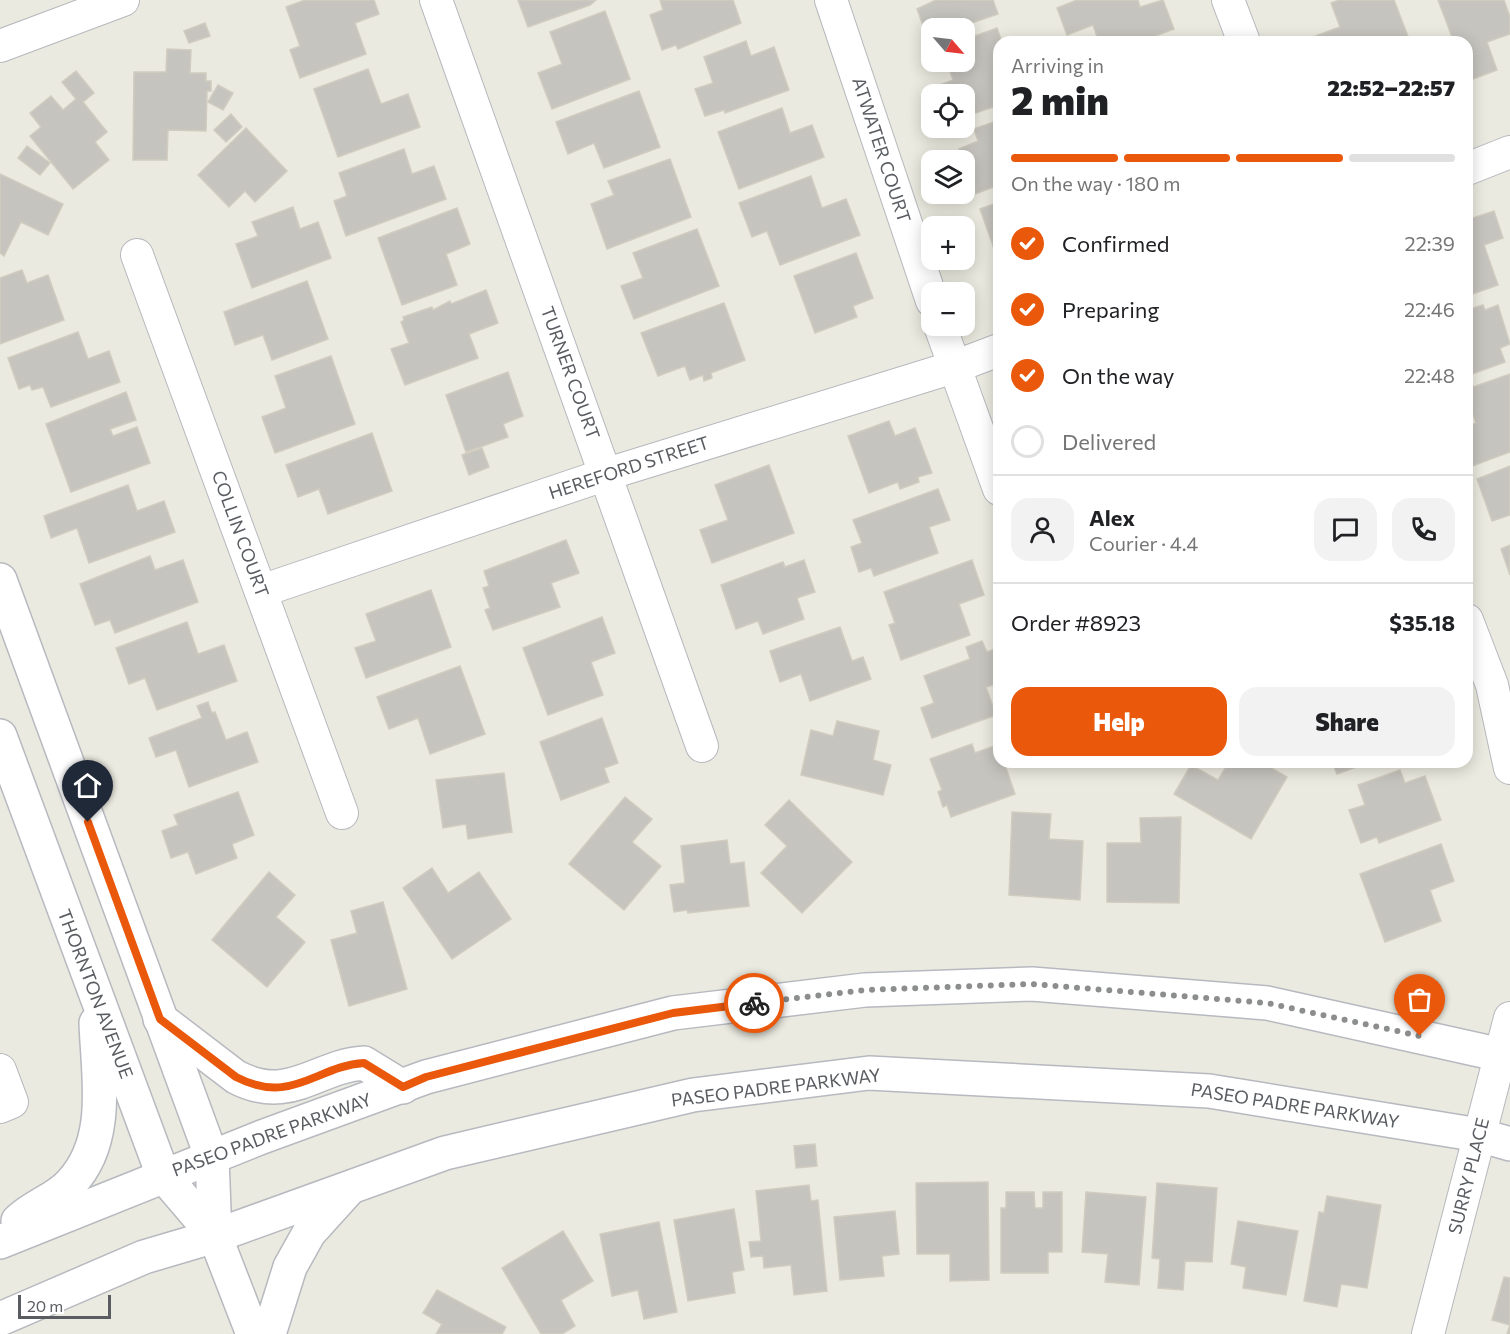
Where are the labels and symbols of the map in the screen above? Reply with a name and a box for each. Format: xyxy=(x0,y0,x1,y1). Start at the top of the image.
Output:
north arrow xyxy=(921,18,975,72)
street label: ATWATER COURT xyxy=(848,74,916,225)
street label: TURNER COURT xyxy=(537,303,605,442)
street label: HEREFORD STREET xyxy=(546,431,712,503)
street label: COLLIN COURT xyxy=(208,467,274,600)
pin xyxy=(62,760,113,822)
street label: THORNTON AVENUE xyxy=(53,906,138,1081)
courier xyxy=(724,973,784,1033)
pin xyxy=(1394,974,1445,1036)
street label: PASEO PADRE PARKWAY xyxy=(670,1063,882,1111)
street label: PASEO PADRE PARKWAY xyxy=(1189,1078,1401,1132)
street label: PASEO PADRE PARKWAY xyxy=(169,1088,375,1180)
street label: SURRY PLACE xyxy=(1443,1115,1493,1236)
scale bar xyxy=(18,1292,111,1320)

